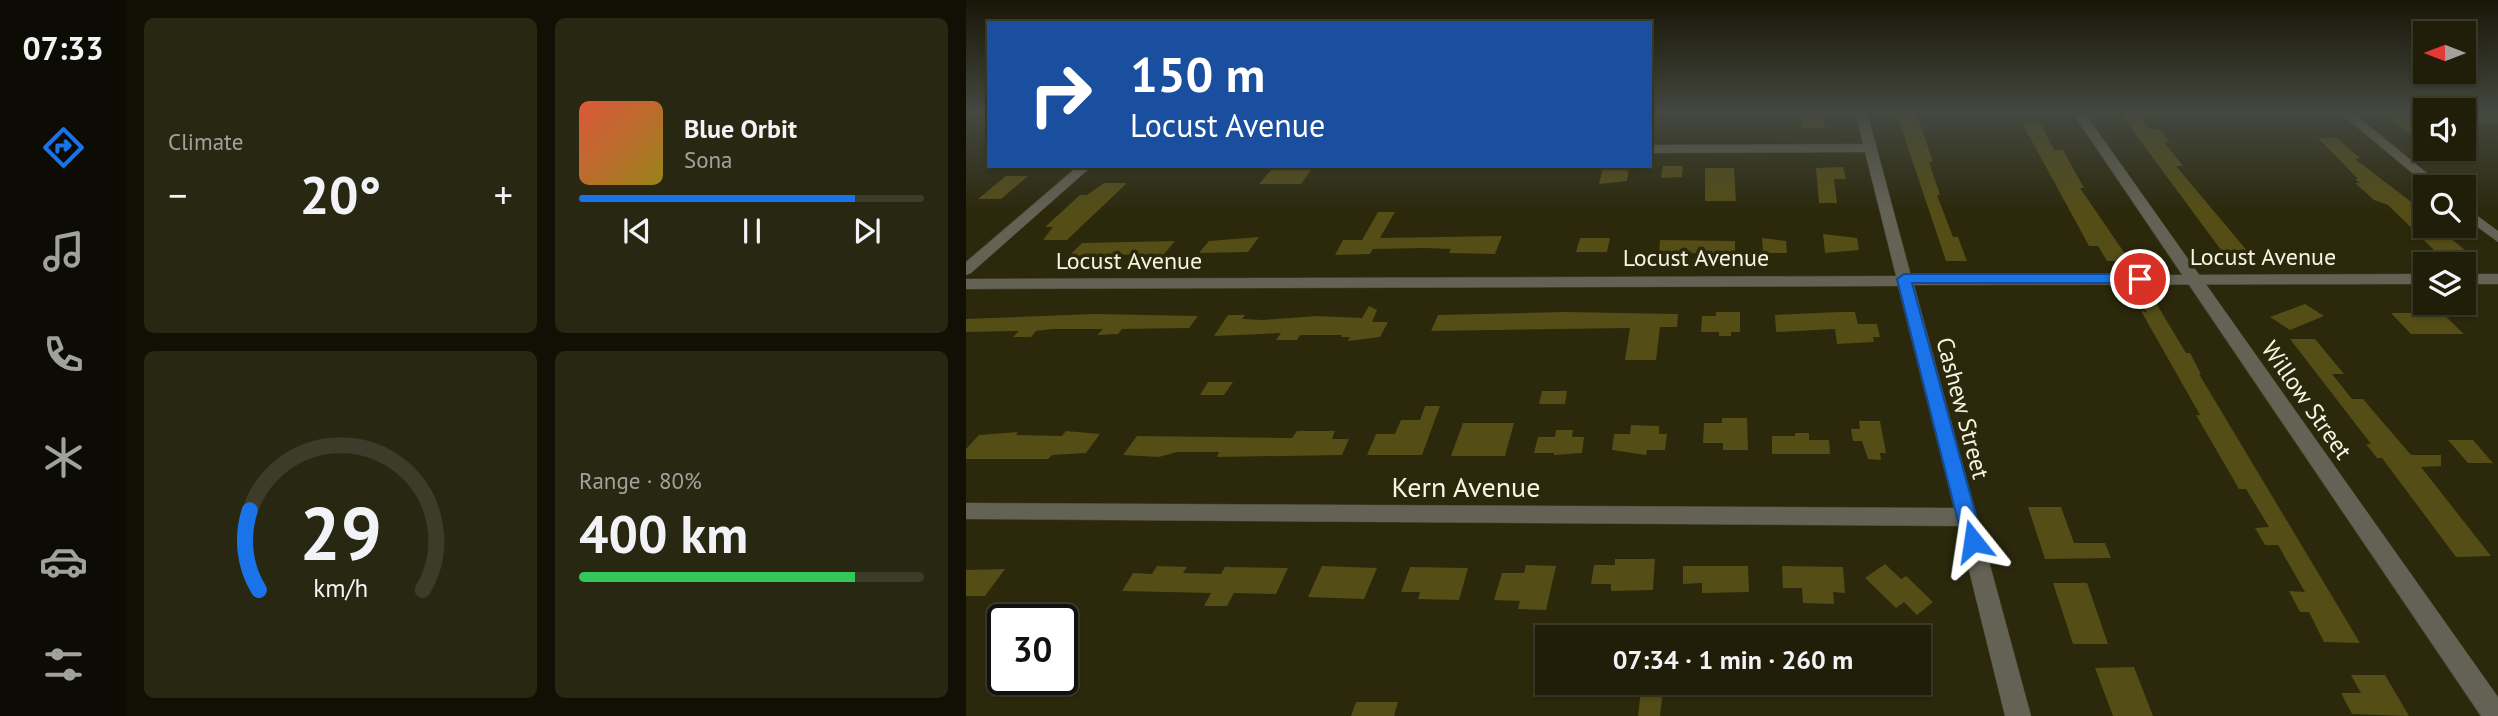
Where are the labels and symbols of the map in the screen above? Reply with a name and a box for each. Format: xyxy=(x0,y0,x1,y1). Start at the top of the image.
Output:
north arrow xyxy=(2413,21,2476,84)
street label: Locust Avenue xyxy=(2190,241,2336,272)
street label: Locust Avenue xyxy=(1623,242,1769,273)
street label: Locust Avenue xyxy=(1056,245,1202,276)
pin xyxy=(2110,249,2170,309)
street label: Cashew Street xyxy=(1929,334,1997,482)
street label: Willow Street xyxy=(2255,335,2359,465)
street label: Kern Avenue xyxy=(1392,468,1540,505)
position arrow xyxy=(1936,504,2010,578)
speed limit sign: 30 xyxy=(987,604,1078,695)

